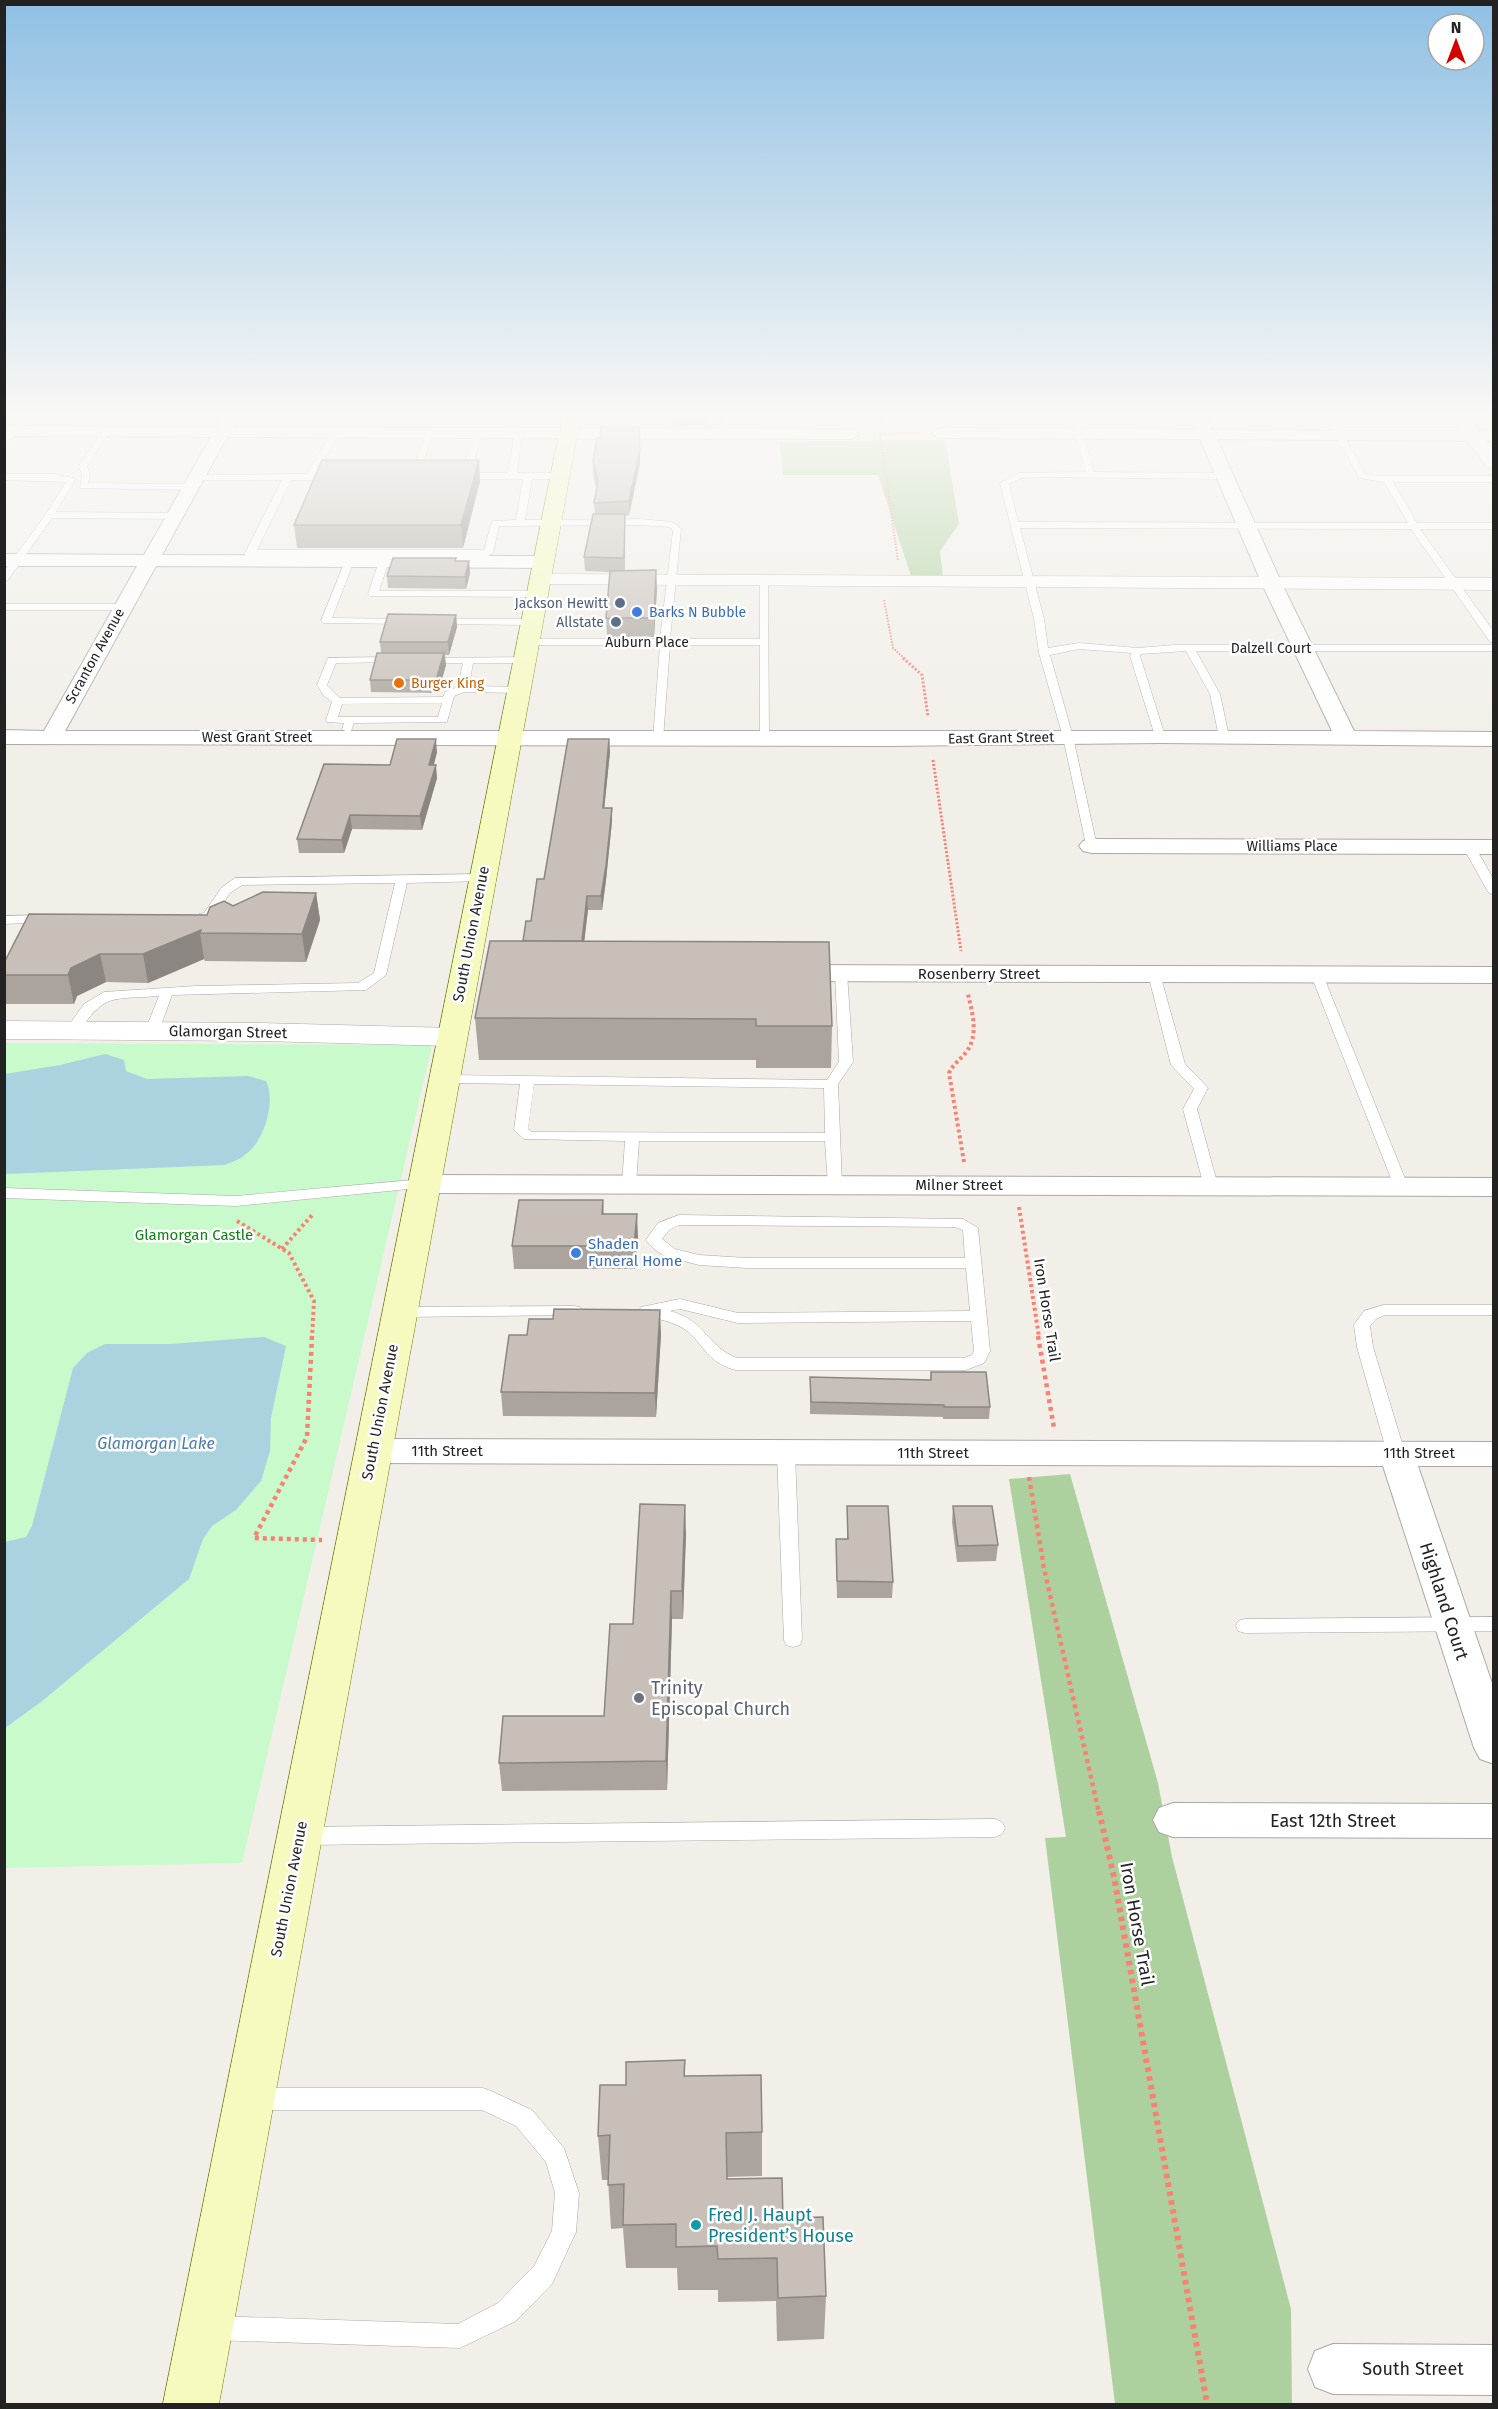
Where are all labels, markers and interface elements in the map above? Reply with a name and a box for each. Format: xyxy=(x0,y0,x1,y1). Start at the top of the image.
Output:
north arrow xyxy=(1426,12,1486,72)
text: N xyxy=(1451,18,1461,37)
place label: Jackson Hewitt xyxy=(514,595,609,612)
marker: Jackson Hewitt xyxy=(613,596,627,610)
place label: Barks N Bubble xyxy=(649,604,746,621)
street label: Scranton Avenue xyxy=(62,605,128,707)
marker: Barks N Bubble xyxy=(630,605,644,619)
place label: Allstate xyxy=(556,614,604,631)
marker: Allstate xyxy=(609,615,623,629)
street label: Auburn Place xyxy=(605,634,689,651)
street label: Dalzell Court xyxy=(1231,640,1312,657)
place label: Burger King xyxy=(411,675,485,692)
marker: Burger King xyxy=(392,676,406,690)
street label: West Grant Street xyxy=(202,729,313,746)
street label: East Grant Street xyxy=(948,729,1055,747)
street label: Williams Place xyxy=(1246,838,1338,855)
street label: South Union Avenue xyxy=(449,864,493,1004)
street label: Rosenberry Street xyxy=(918,965,1041,983)
street label: Glamorgan Street xyxy=(169,1022,288,1042)
street label: Milner Street xyxy=(915,1176,1003,1194)
park label: Glamorgan Castle xyxy=(135,1226,253,1244)
place label: Shaden Funeral Home xyxy=(588,1235,682,1270)
marker: Shaden Funeral Home xyxy=(569,1246,583,1260)
street label: Iron Horse Trail xyxy=(1030,1257,1064,1364)
street label: South Union Avenue xyxy=(358,1342,402,1482)
water label: Glamorgan Lake xyxy=(97,1434,215,1453)
street label: 11th Street xyxy=(411,1442,483,1460)
street label: 11th Street xyxy=(897,1444,969,1462)
street label: 11th Street xyxy=(1383,1444,1455,1462)
street label: Highland Court xyxy=(1415,1539,1474,1663)
place label: Trinity Episcopal Church xyxy=(651,1677,790,1720)
marker: Trinity Episcopal Church xyxy=(632,1691,646,1705)
street label: East 12th Street xyxy=(1270,1810,1397,1832)
street label: South Union Avenue xyxy=(267,1819,311,1959)
street label: Iron Horse Trail xyxy=(1115,1860,1159,1988)
place label: Fred J. Haupt President’s House xyxy=(708,2204,854,2247)
marker: Fred J. Haupt President’s House xyxy=(689,2218,703,2232)
street label: South Street xyxy=(1362,2358,1464,2380)

